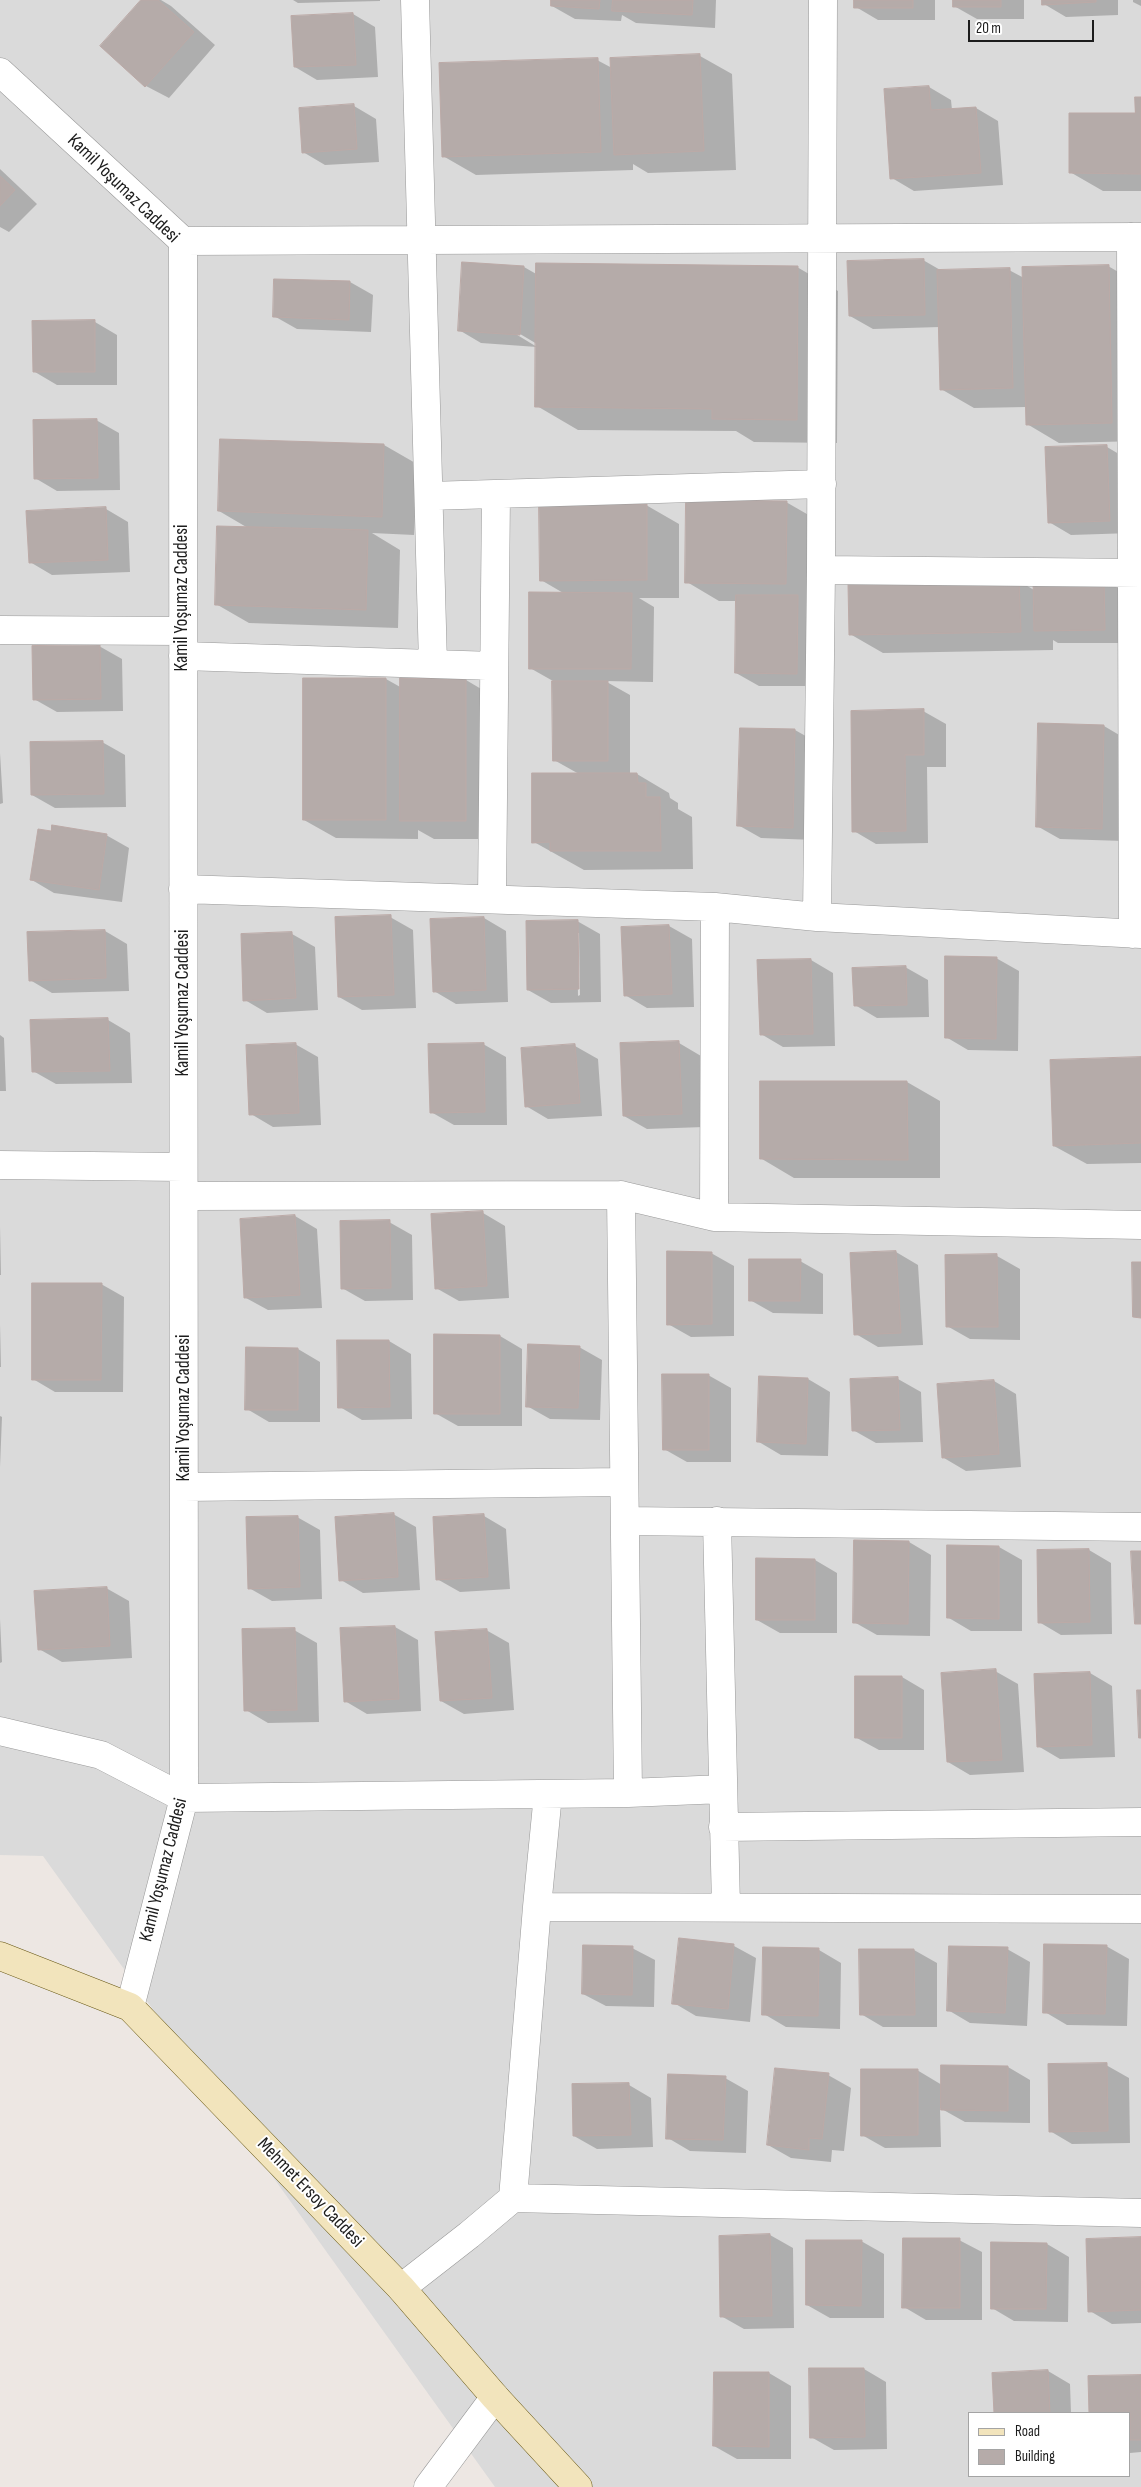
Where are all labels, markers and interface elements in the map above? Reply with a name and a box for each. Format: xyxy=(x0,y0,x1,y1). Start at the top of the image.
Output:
scale bar xyxy=(971,10,1097,42)
text: 20 m xyxy=(976,19,1001,38)
street label: Kamil Yoşumaz Caddesi xyxy=(62,130,184,248)
street label: Kamil Yoşumaz Caddesi xyxy=(171,524,193,672)
street label: Kamil Yoşumaz Caddesi xyxy=(172,929,194,1077)
street label: Kamil Yoşumaz Caddesi xyxy=(173,1334,195,1482)
street label: Kamil Yoşumaz Caddesi xyxy=(135,1796,193,1944)
street label: Mehmet Ersoy Caddesi xyxy=(252,2133,368,2253)
legend xyxy=(968,2412,1131,2477)
text: Road xyxy=(1015,2422,1040,2441)
text: Building xyxy=(1015,2447,1055,2466)

